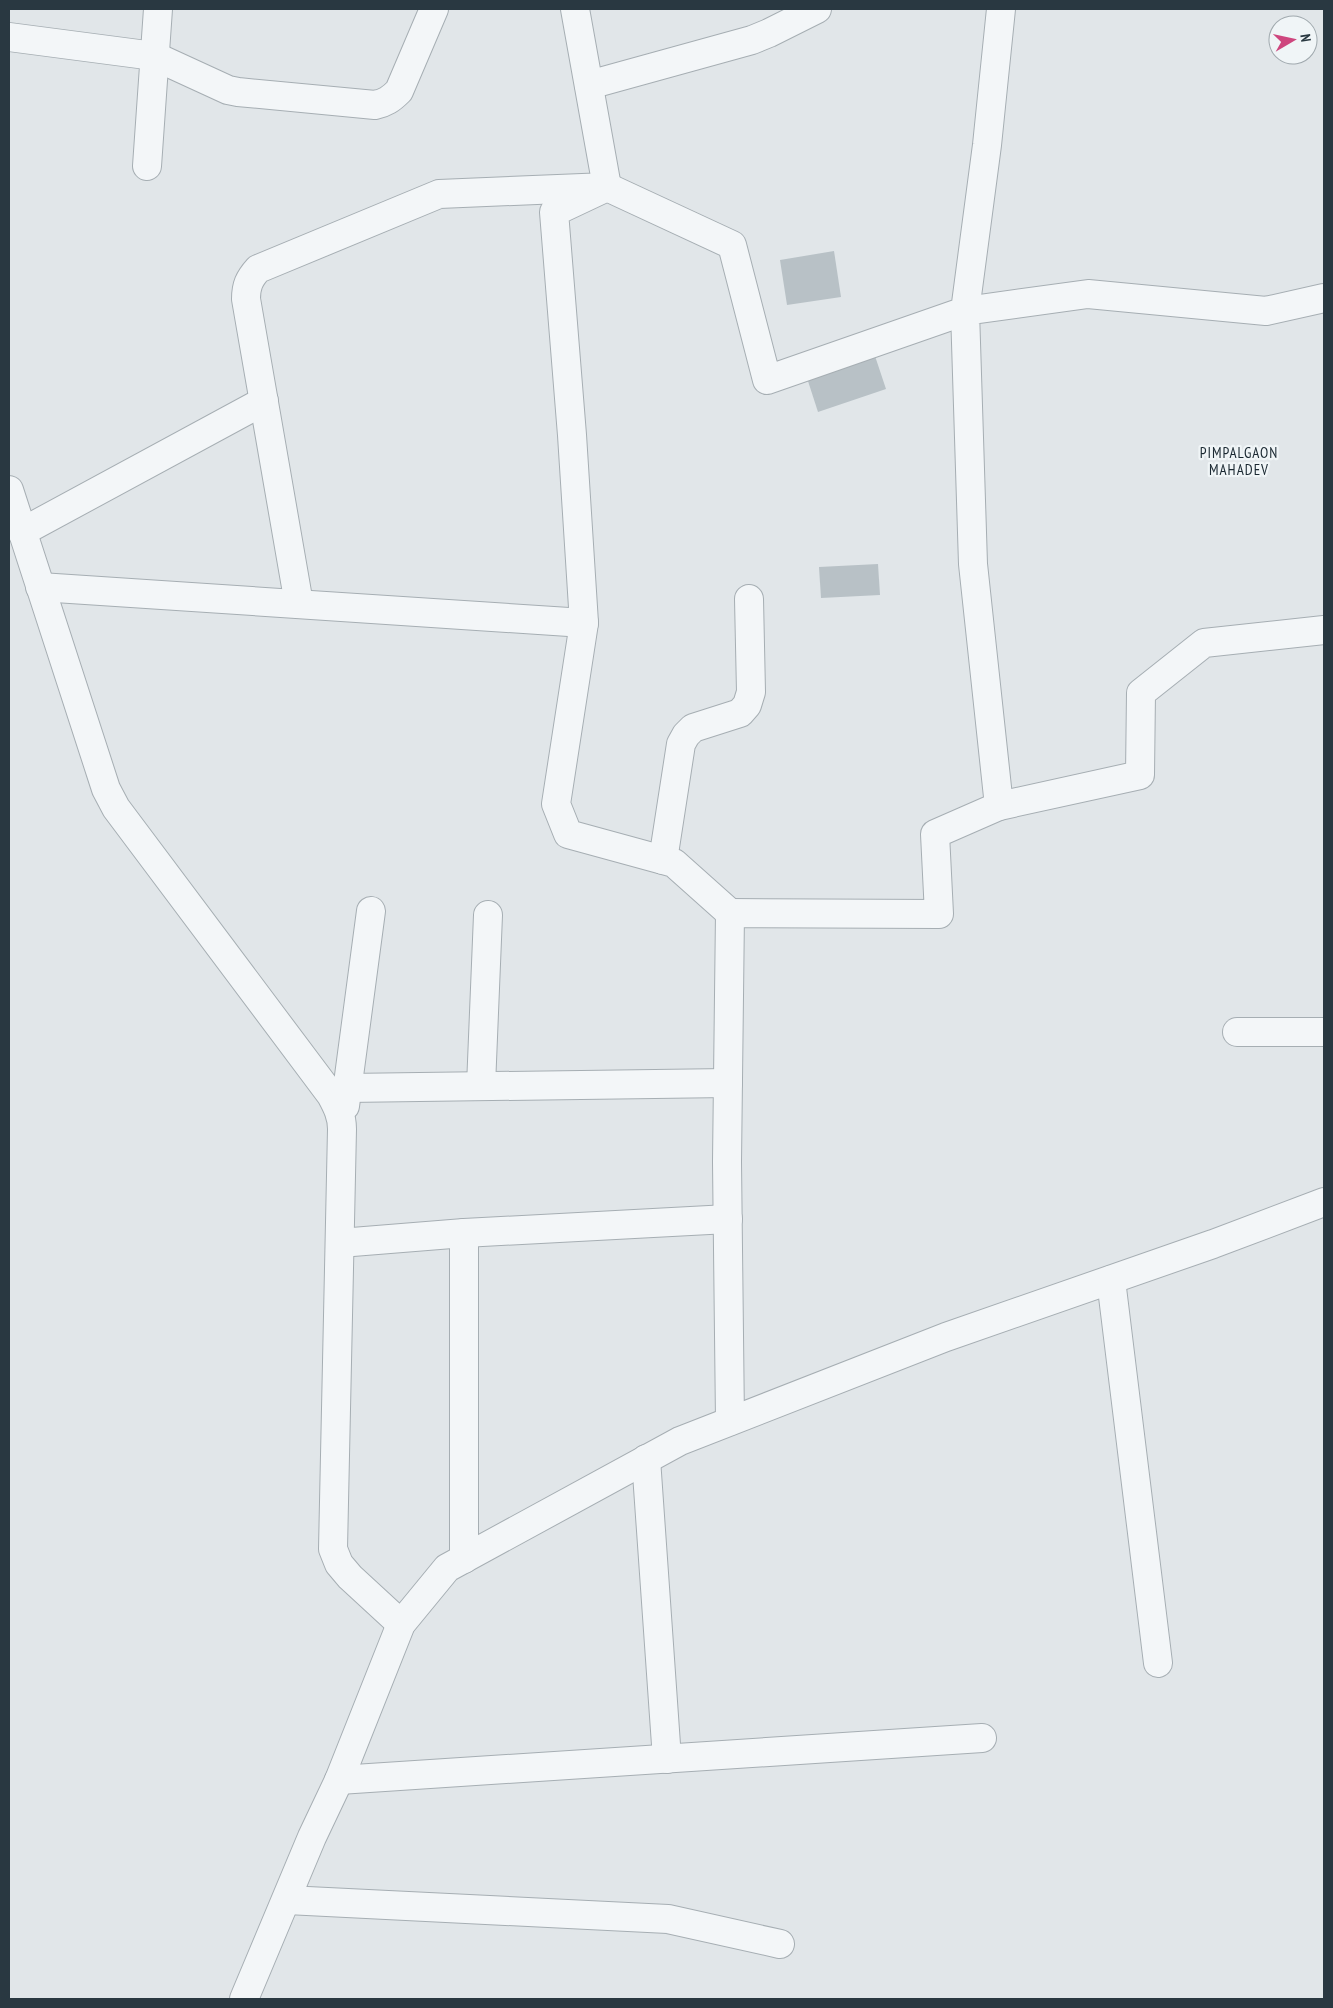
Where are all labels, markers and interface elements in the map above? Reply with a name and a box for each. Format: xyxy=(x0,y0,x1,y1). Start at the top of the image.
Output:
north arrow xyxy=(1268,15,1318,65)
text: N xyxy=(1296,33,1315,43)
district label: PIMPALGAON MAHADEV xyxy=(1200,443,1278,479)

